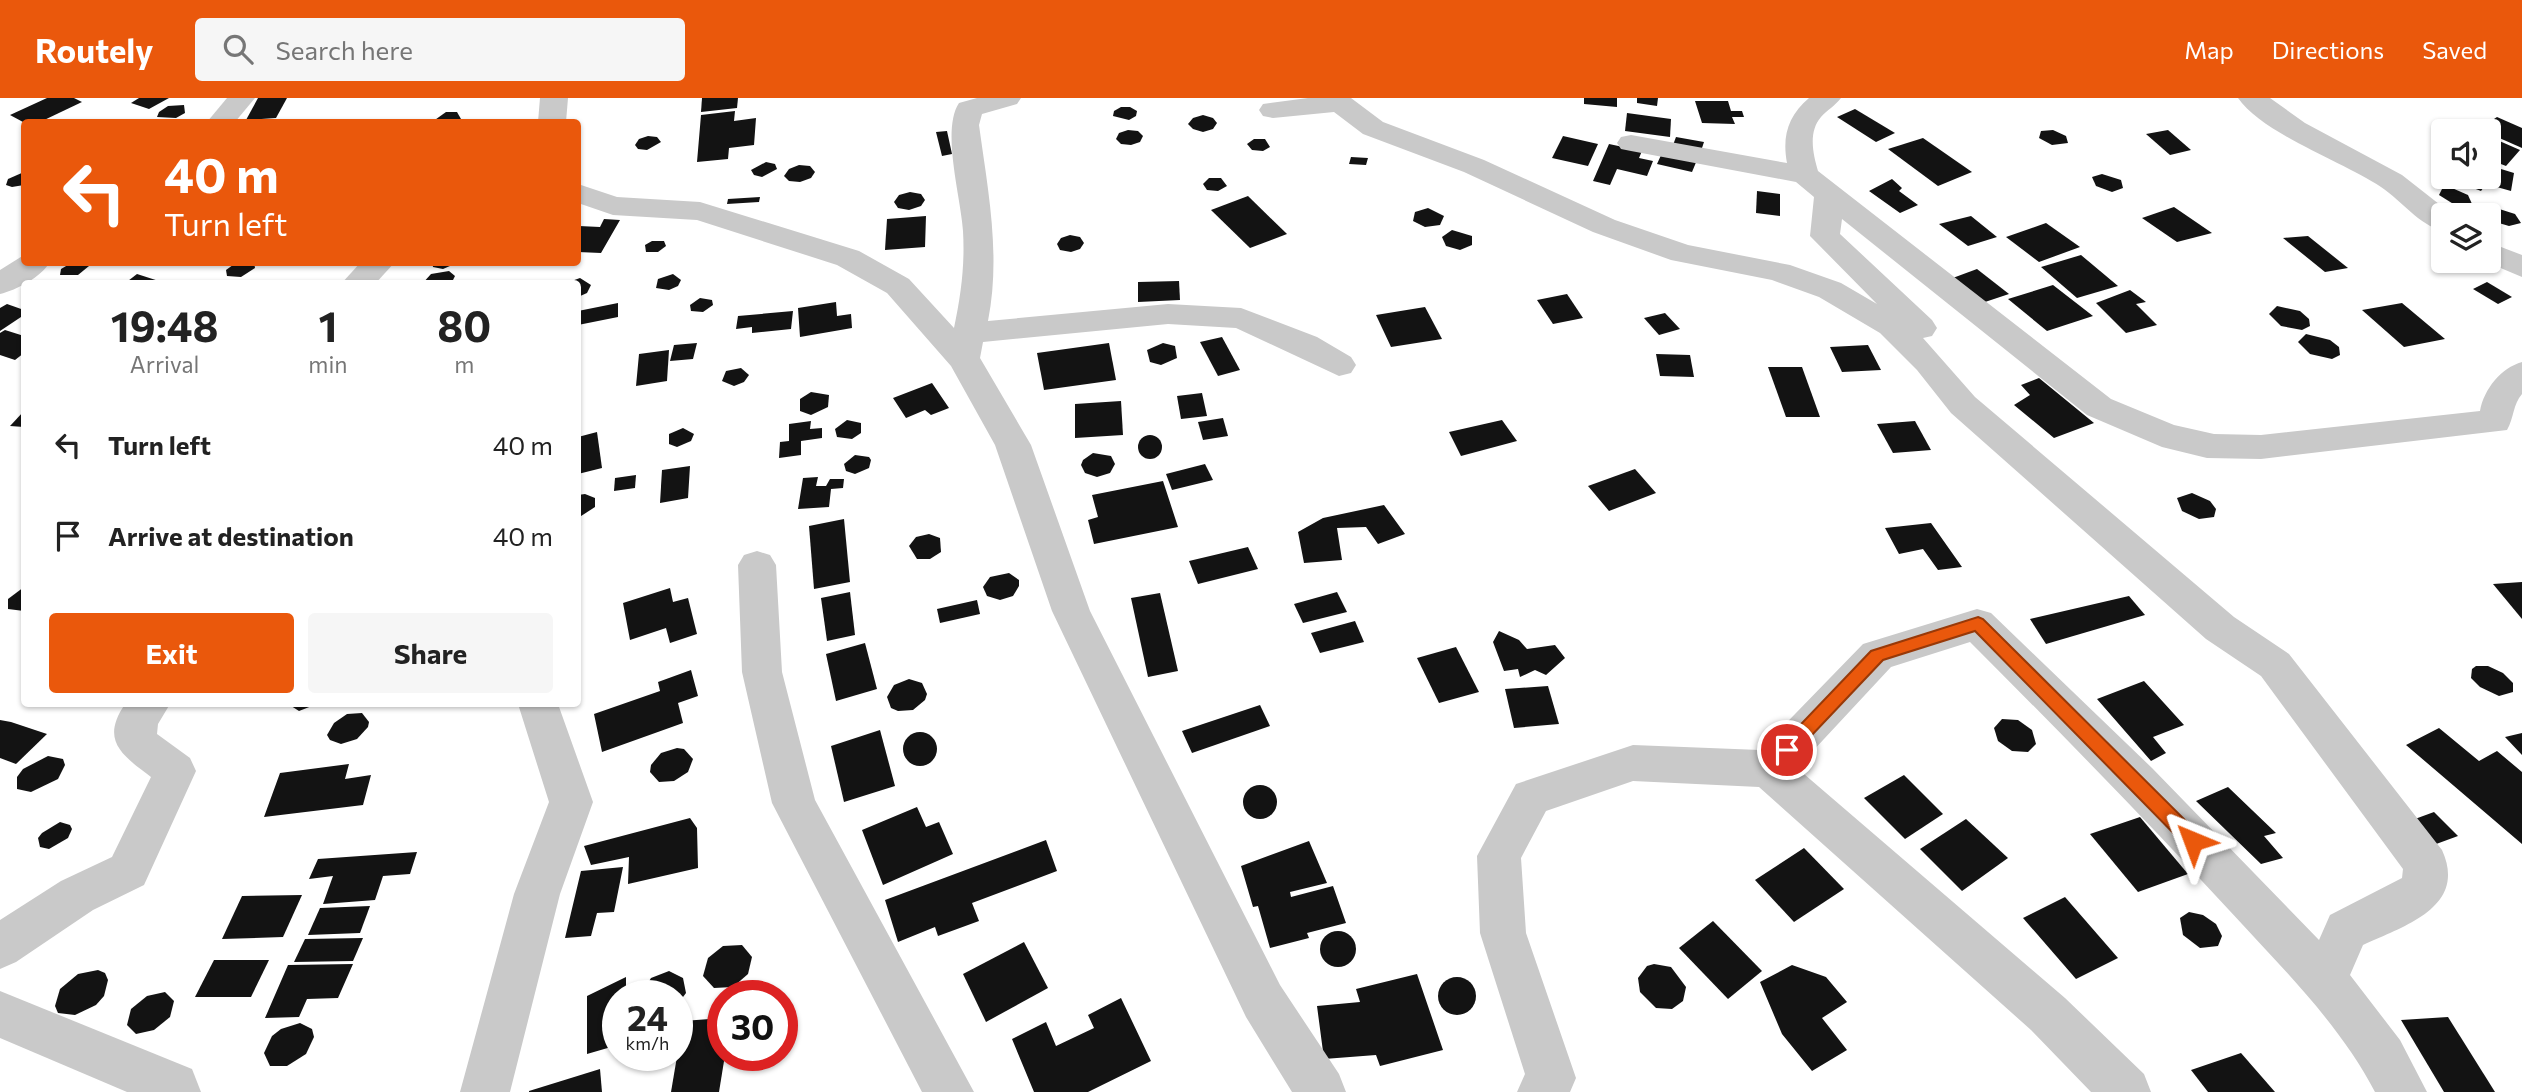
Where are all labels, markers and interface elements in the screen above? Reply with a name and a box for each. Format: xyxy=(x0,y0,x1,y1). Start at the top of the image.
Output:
search box xyxy=(195,18,685,81)
text: Routely xyxy=(35,29,153,70)
icon: search xyxy=(219,30,257,68)
text: Search here xyxy=(275,34,413,65)
text: Map xyxy=(2184,35,2234,64)
text: Directions xyxy=(2272,35,2384,64)
text: Saved xyxy=(2422,35,2487,64)
map controls xyxy=(2431,119,2501,273)
button: sound xyxy=(2431,119,2501,189)
text: 40 m xyxy=(164,143,279,203)
icon: left xyxy=(49,147,140,238)
text: Turn left xyxy=(164,203,288,243)
button: layers xyxy=(2431,203,2501,273)
text: 19:48 xyxy=(111,299,219,351)
text: 1 xyxy=(318,299,337,351)
text: 80 xyxy=(437,299,491,351)
text: Arrival xyxy=(130,350,199,378)
text: min xyxy=(308,350,348,378)
text: m xyxy=(454,350,474,378)
icon: left xyxy=(49,426,87,464)
text: Turn left xyxy=(108,429,211,460)
text: 40 m xyxy=(493,429,553,460)
icon: arrive xyxy=(49,517,87,555)
text: Arrive at destination xyxy=(108,520,354,551)
text: 40 m xyxy=(493,520,553,551)
button: Exit xyxy=(49,613,294,693)
button: Share xyxy=(308,613,553,693)
pin xyxy=(1757,720,1817,780)
icon: arrive xyxy=(1768,731,1806,769)
position arrow xyxy=(2156,804,2230,878)
speed limit sign: 30 xyxy=(707,980,798,1071)
text: 24 xyxy=(627,995,668,1038)
text: km/h xyxy=(626,1032,669,1054)

